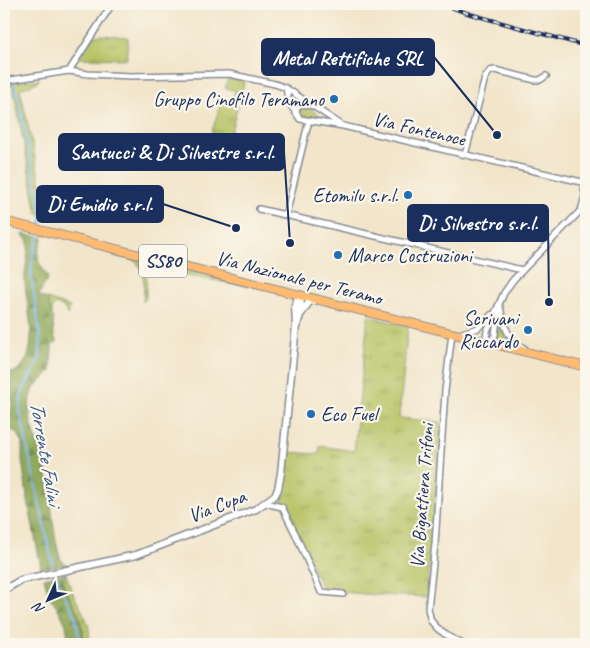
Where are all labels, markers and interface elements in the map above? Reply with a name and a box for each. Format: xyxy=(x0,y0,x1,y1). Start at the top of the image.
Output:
callout: Metal Rettifiche SRL xyxy=(262,39,434,75)
text: Metal Rettifiche SRL xyxy=(272,45,425,71)
place label: Gruppo Cinofilo Teramano xyxy=(153,87,325,112)
marker: Gruppo Cinofilo Teramano xyxy=(328,93,340,105)
street label: Via Fontenoce xyxy=(370,106,469,152)
callout: Santucci & Di Silvestre s.r.l. xyxy=(59,134,284,170)
text: Santucci & Di Silvestre s.r.l. xyxy=(70,139,275,165)
place label: Etomilu s.r.l. xyxy=(313,183,398,208)
callout: Di Emidio s.r.l. xyxy=(37,186,163,222)
marker: Etomilu s.r.l. xyxy=(402,189,414,201)
text: Di Emidio s.r.l. xyxy=(47,191,154,217)
callout: Di Silvestro s.r.l. xyxy=(408,205,548,241)
text: Di Silvestro s.r.l. xyxy=(418,210,539,236)
place label: Marco Costruzioni xyxy=(348,243,474,268)
road number: SS80 xyxy=(139,245,187,278)
street label: Via Nazionale per Teramo xyxy=(214,245,386,311)
marker: Marco Costruzioni xyxy=(332,249,344,261)
place label: Scrivani Riccardo xyxy=(459,306,520,354)
marker: Scrivani Riccardo xyxy=(522,324,534,336)
water label: Torrente Falini xyxy=(24,399,69,512)
place label: Eco Fuel xyxy=(321,402,381,427)
marker: Eco Fuel xyxy=(305,408,317,420)
street label: Via Bigattiera Trifoni xyxy=(404,421,440,569)
street label: Via Cupa xyxy=(185,483,251,528)
north arrow xyxy=(22,576,72,626)
text: N xyxy=(28,598,48,618)

